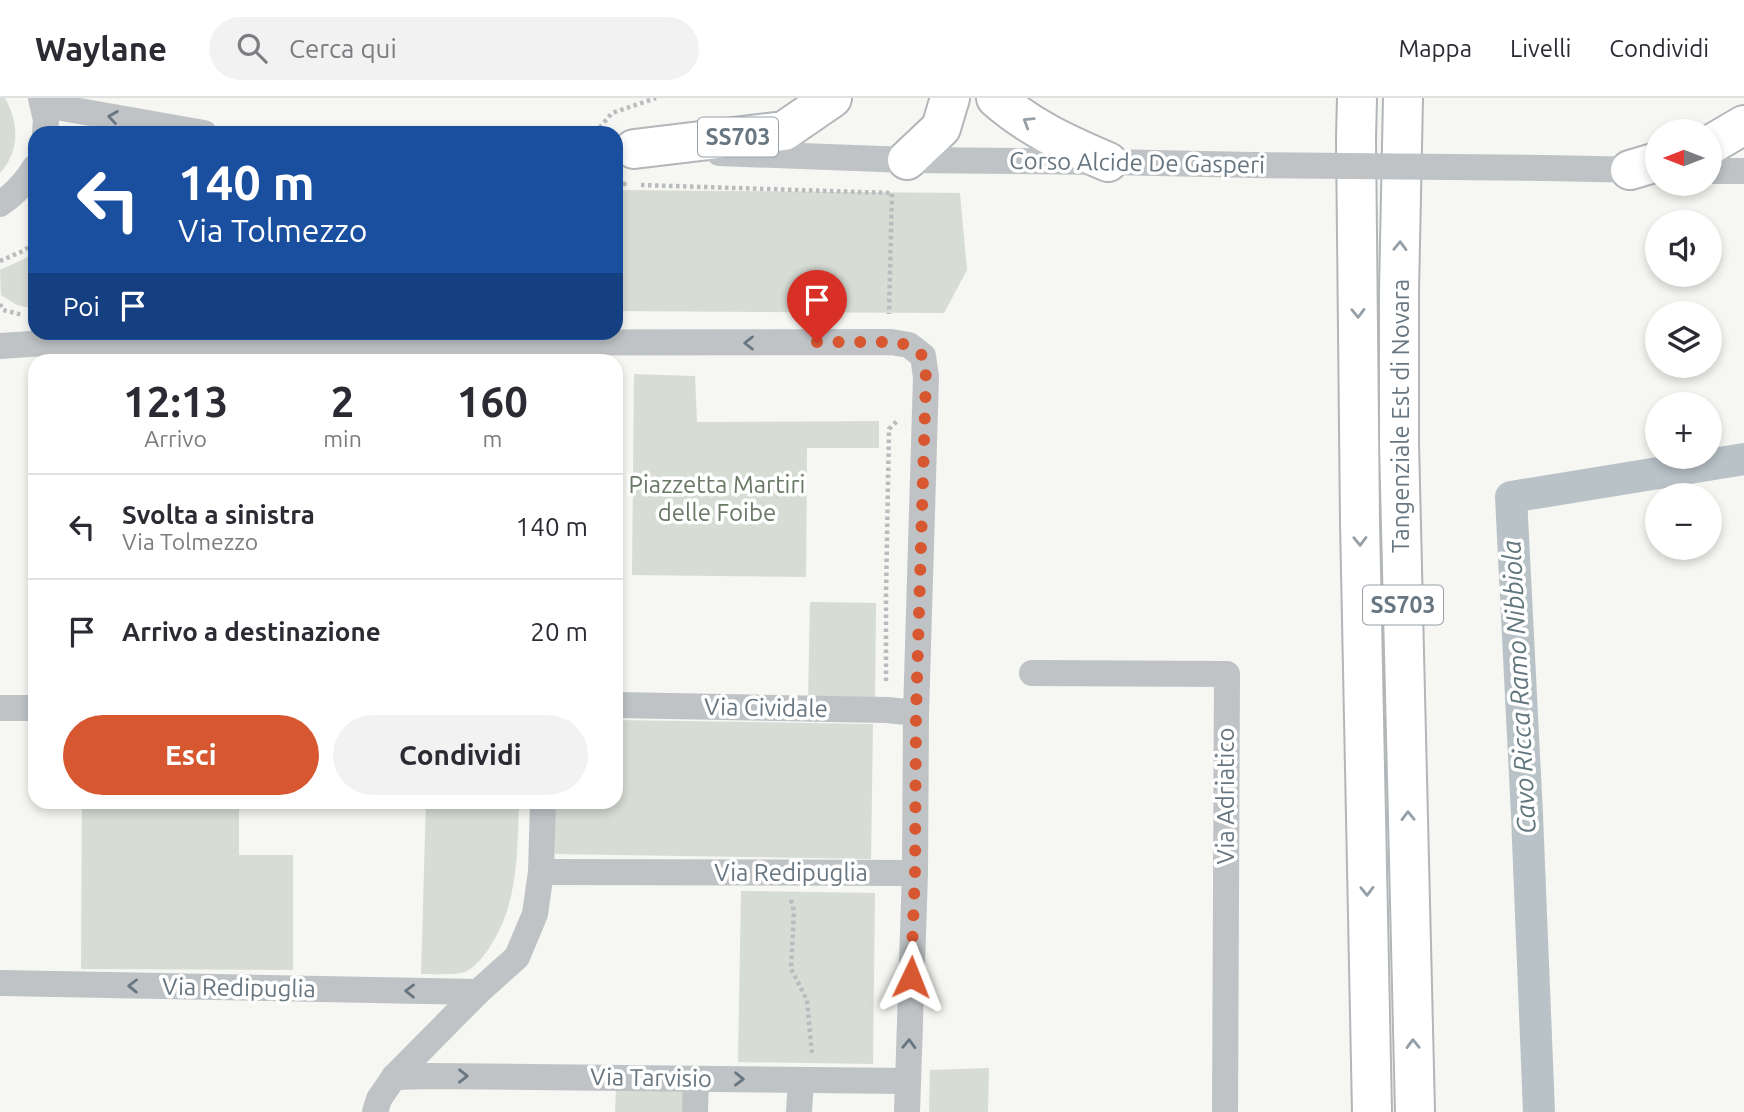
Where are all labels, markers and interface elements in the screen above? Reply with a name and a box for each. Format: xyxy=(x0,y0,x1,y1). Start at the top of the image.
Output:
search box xyxy=(209,17,699,80)
icon: search xyxy=(233,29,271,67)
text: Waylane xyxy=(35,30,167,67)
text: Cerca qui xyxy=(289,34,397,63)
text: Mappa xyxy=(1398,35,1472,62)
text: Livelli xyxy=(1510,35,1571,62)
text: Condividi xyxy=(1609,35,1709,62)
one-way arrow xyxy=(107,110,119,125)
one-way arrow xyxy=(1023,117,1036,130)
road number: SS703 xyxy=(698,118,778,156)
north arrow xyxy=(1645,119,1722,196)
map controls xyxy=(1645,119,1722,560)
street label: Corso Alcide De Gasperi xyxy=(1009,147,1265,178)
icon: left xyxy=(63,154,154,245)
text: 140 m xyxy=(178,154,315,209)
button: sound xyxy=(1645,210,1722,287)
text: Via Tolmezzo xyxy=(178,212,367,248)
one-way arrow xyxy=(1392,240,1408,251)
pin xyxy=(787,270,847,342)
street label: Tangenziale Est di Novara xyxy=(1387,279,1414,553)
icon: arrive xyxy=(798,281,836,319)
icon: arrive xyxy=(114,287,152,325)
text: Poi xyxy=(63,292,100,321)
button: layers xyxy=(1645,301,1722,378)
one-way arrow xyxy=(1350,308,1365,319)
one-way arrow xyxy=(743,335,754,351)
text: 12:13 xyxy=(123,378,228,425)
text: 2 xyxy=(331,378,354,425)
text: 160 xyxy=(457,378,528,425)
button: + xyxy=(1645,392,1722,469)
text: Arrivo xyxy=(144,426,207,451)
text: min xyxy=(323,426,362,451)
text: m xyxy=(482,426,502,451)
park label: Piazzetta Martiri delle Foibe xyxy=(629,471,805,526)
button: − xyxy=(1645,483,1722,560)
text: Svolta a sinistra xyxy=(122,500,315,529)
icon: left xyxy=(63,508,101,546)
text: 140 m xyxy=(516,512,588,541)
text: Via Tolmezzo xyxy=(122,529,258,554)
one-way arrow xyxy=(1353,535,1368,546)
water label: Cavo Ricca Ramo Nibbiola xyxy=(1496,539,1541,835)
road number: SS703 xyxy=(1363,586,1443,624)
icon: arrive xyxy=(63,613,101,651)
text: Arrivo a destinazione xyxy=(122,617,381,646)
text: 20 m xyxy=(530,617,588,646)
street label: Via Cividale xyxy=(704,693,828,722)
button: Esci xyxy=(63,715,319,795)
button: Condividi xyxy=(333,715,588,795)
street label: Via Adriatico xyxy=(1212,728,1239,864)
one-way arrow xyxy=(1400,811,1416,821)
street label: Via Redipuglia xyxy=(714,859,868,886)
one-way arrow xyxy=(1360,885,1375,896)
position arrow xyxy=(874,940,948,1014)
street label: Via Redipuglia xyxy=(162,973,316,1002)
one-way arrow xyxy=(127,978,138,994)
one-way arrow xyxy=(404,983,415,998)
one-way arrow xyxy=(901,1038,916,1049)
one-way arrow xyxy=(1406,1038,1421,1049)
street label: Via Tarvisio xyxy=(590,1063,712,1092)
one-way arrow xyxy=(458,1068,468,1084)
one-way arrow xyxy=(734,1071,745,1087)

